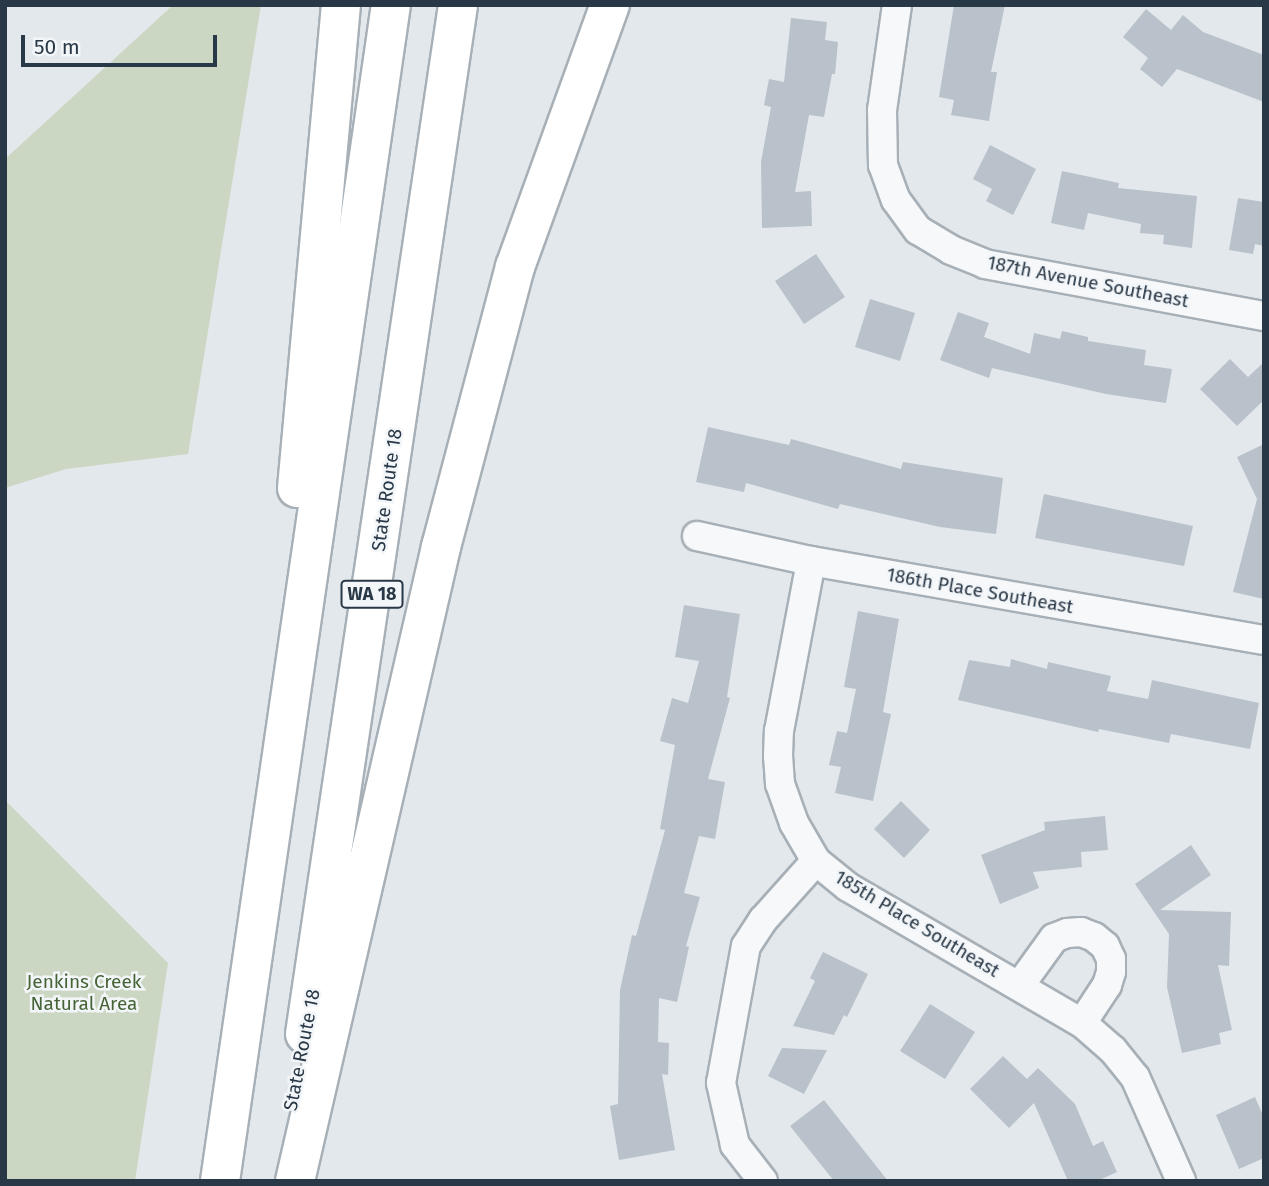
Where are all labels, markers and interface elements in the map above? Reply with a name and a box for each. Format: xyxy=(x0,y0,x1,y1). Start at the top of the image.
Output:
scale bar xyxy=(24,21,220,65)
text: 50 m xyxy=(34,34,80,60)
street label: 187th Avenue Southeast xyxy=(985,251,1191,313)
street label: State Route 18 xyxy=(367,427,407,553)
street label: 186th Place Southeast xyxy=(885,563,1075,619)
road number: WA 18 xyxy=(340,580,404,608)
street label: 185th Place Southeast xyxy=(830,866,1004,982)
park label: Jenkins Creek Natural Area xyxy=(27,971,141,1015)
street label: State Route 18 xyxy=(279,987,325,1113)

